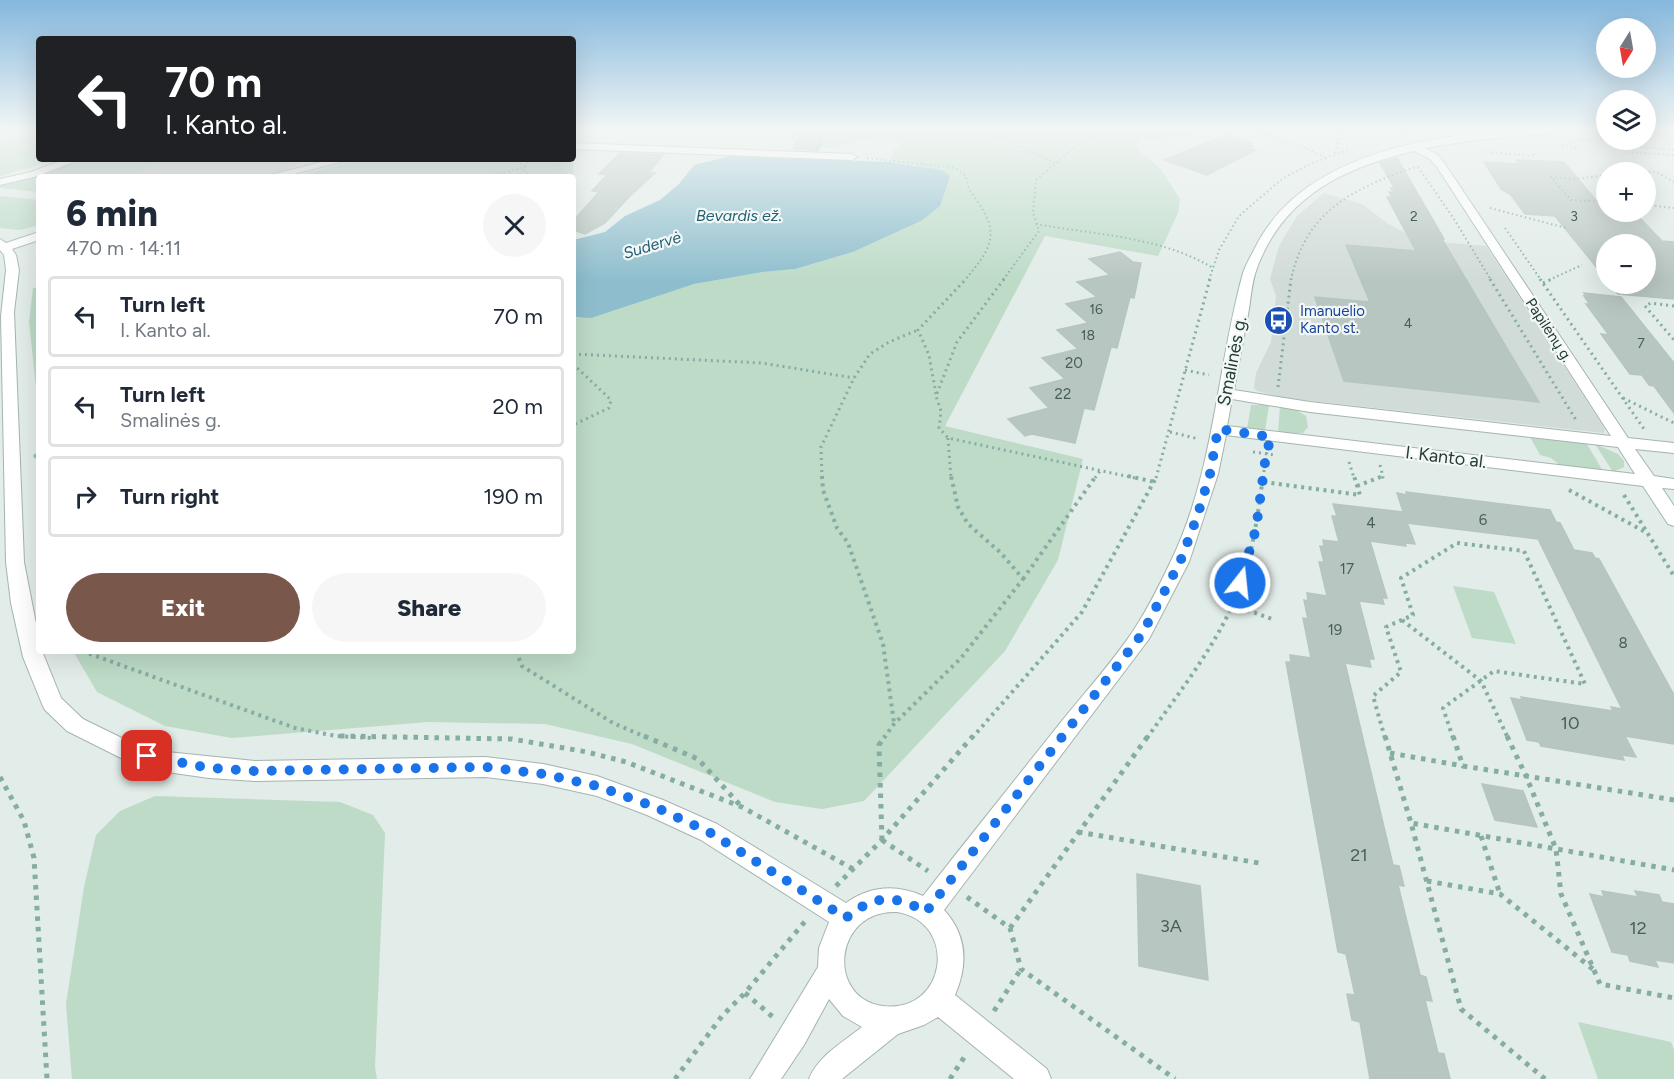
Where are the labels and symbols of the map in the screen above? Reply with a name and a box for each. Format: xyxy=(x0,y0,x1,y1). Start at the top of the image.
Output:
north arrow xyxy=(1596,18,1656,78)
water label: Bevardis ež. xyxy=(696,206,782,225)
house number: 2 xyxy=(1410,208,1418,225)
house number: 3 xyxy=(1570,208,1578,225)
water label: Sudervė xyxy=(621,227,683,263)
street label: Papilėnų g. xyxy=(1522,295,1576,365)
house number: 16 xyxy=(1089,301,1103,318)
place label: Imanuelio Kanto st. xyxy=(1300,302,1365,337)
bus stop icon: Imanuelio Kanto st. xyxy=(1263,304,1295,336)
street label: Smalinės g. xyxy=(1213,314,1251,408)
house number: 4 xyxy=(1404,315,1413,332)
house number: 18 xyxy=(1081,327,1095,344)
house number: 7 xyxy=(1637,335,1645,352)
house number: 20 xyxy=(1065,354,1083,372)
house number: 22 xyxy=(1055,385,1071,403)
street label: I. Kanto al. xyxy=(1404,441,1488,473)
house number: 6 xyxy=(1479,511,1488,529)
house number: 4 xyxy=(1366,514,1376,532)
position arrow xyxy=(1208,551,1272,615)
house number: 17 xyxy=(1340,560,1354,578)
house number: 19 xyxy=(1328,621,1342,639)
house number: 8 xyxy=(1618,634,1628,652)
house number: 10 xyxy=(1561,712,1579,734)
pin xyxy=(121,730,172,781)
house number: 21 xyxy=(1350,844,1368,866)
house number: 3A xyxy=(1160,915,1182,937)
house number: 12 xyxy=(1629,917,1647,939)

